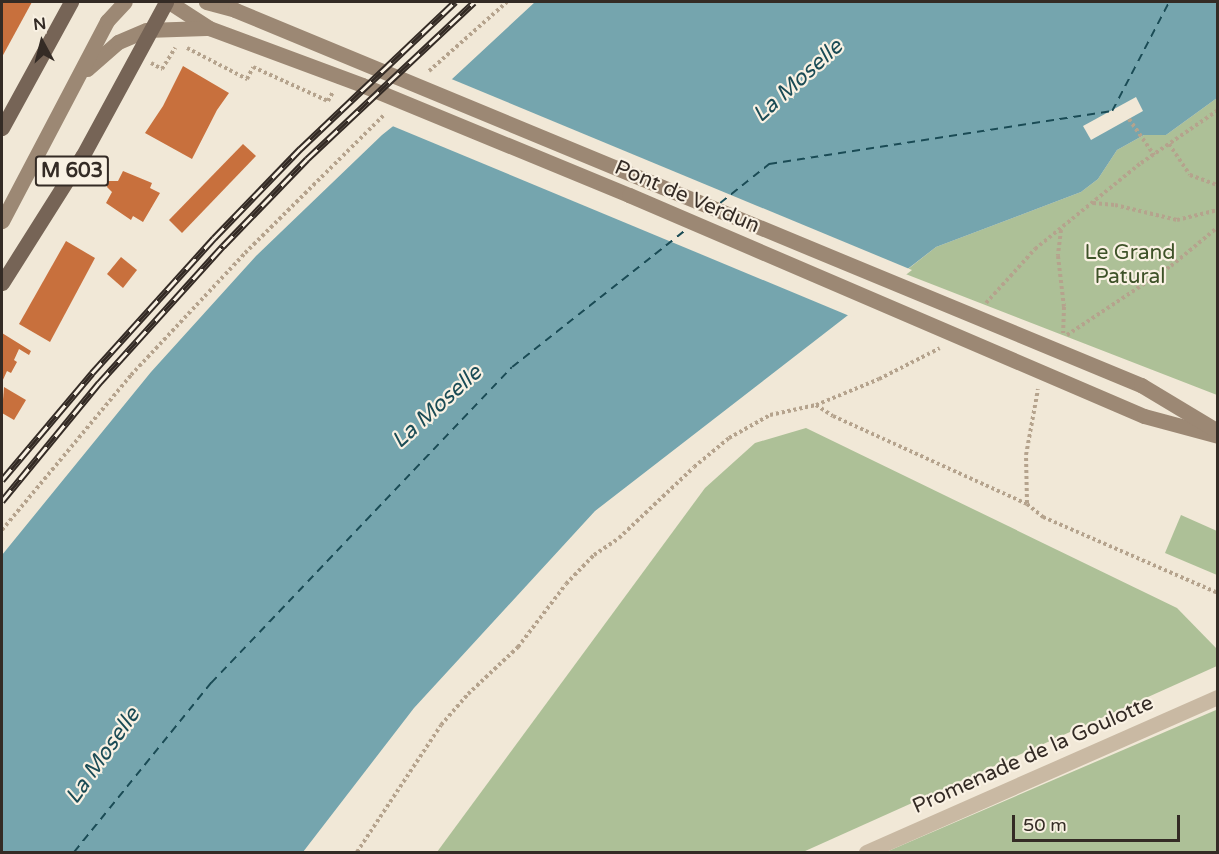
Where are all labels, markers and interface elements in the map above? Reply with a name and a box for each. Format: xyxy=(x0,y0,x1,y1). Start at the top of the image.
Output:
north arrow xyxy=(12,12,72,72)
text: N xyxy=(32,13,47,35)
water label: La Moselle xyxy=(748,34,848,128)
road number: M 603 xyxy=(34,154,110,188)
street label: Pont de Verdun xyxy=(611,155,763,239)
park label: Le Grand Patural xyxy=(1084,240,1176,290)
water label: La Moselle xyxy=(387,360,487,454)
street label: Promenade de la Goulotte xyxy=(909,690,1157,820)
water label: La Moselle xyxy=(60,703,146,809)
scale bar xyxy=(1015,803,1183,841)
text: 50 m xyxy=(1023,814,1067,836)

